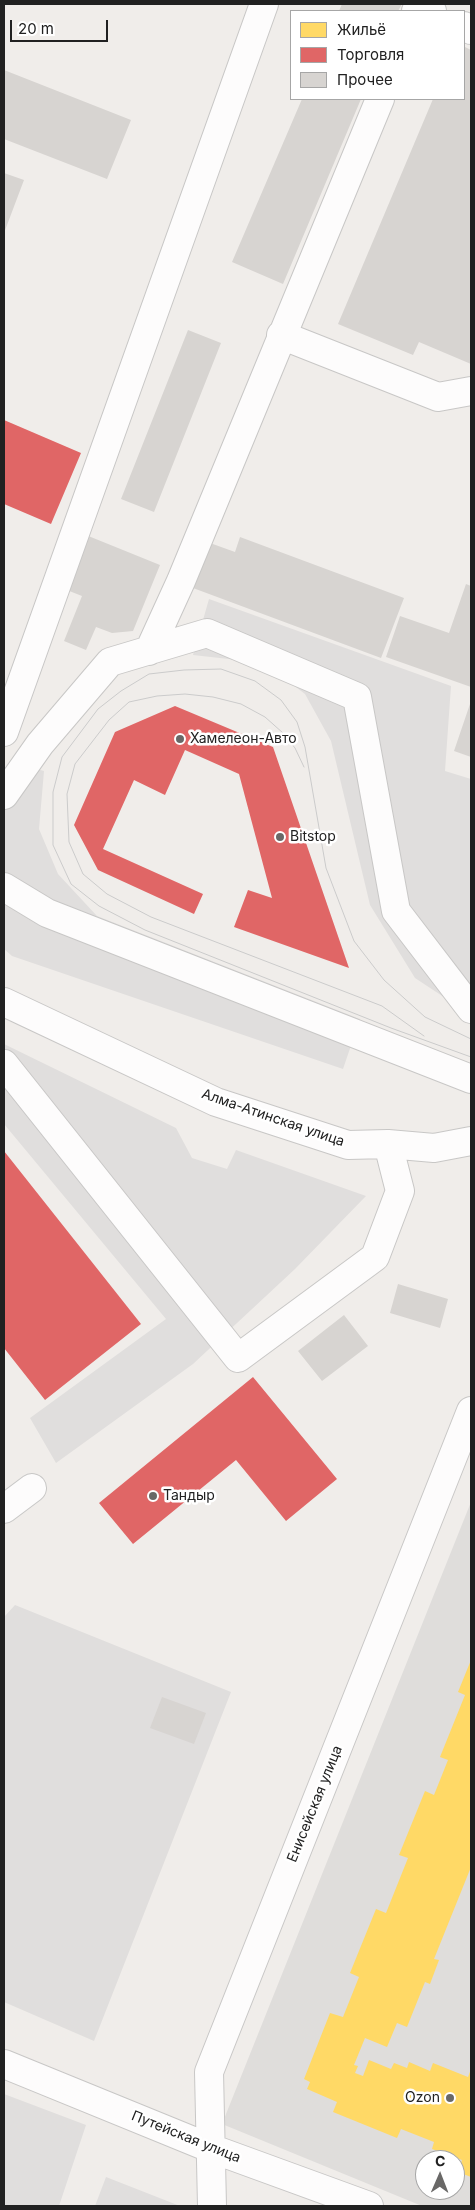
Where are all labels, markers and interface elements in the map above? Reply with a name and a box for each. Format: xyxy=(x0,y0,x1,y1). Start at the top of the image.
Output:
scale bar xyxy=(12,10,110,42)
legend xyxy=(290,10,465,100)
text: 20 m xyxy=(18,19,54,38)
text: Жильё xyxy=(337,20,386,39)
text: Торговля xyxy=(337,45,404,64)
text: Прочее xyxy=(337,70,393,89)
place label: Хамелеон-Авто xyxy=(190,731,297,747)
marker: Хамелеон-Авто xyxy=(174,733,186,745)
place label: Bitstop xyxy=(290,829,336,845)
marker: Bitstop xyxy=(274,831,286,843)
street label: Алма-Атинская улица xyxy=(199,1086,347,1150)
place label: Тандыр xyxy=(163,1488,215,1504)
marker: Тандыр xyxy=(147,1490,159,1502)
street label: Енисейская улица xyxy=(284,1743,346,1865)
place label: Ozon xyxy=(405,2090,440,2106)
marker: Ozon xyxy=(444,2092,456,2104)
street label: Путейская улица xyxy=(129,2107,243,2167)
north arrow xyxy=(415,2150,465,2200)
text: С xyxy=(435,2152,446,2169)

